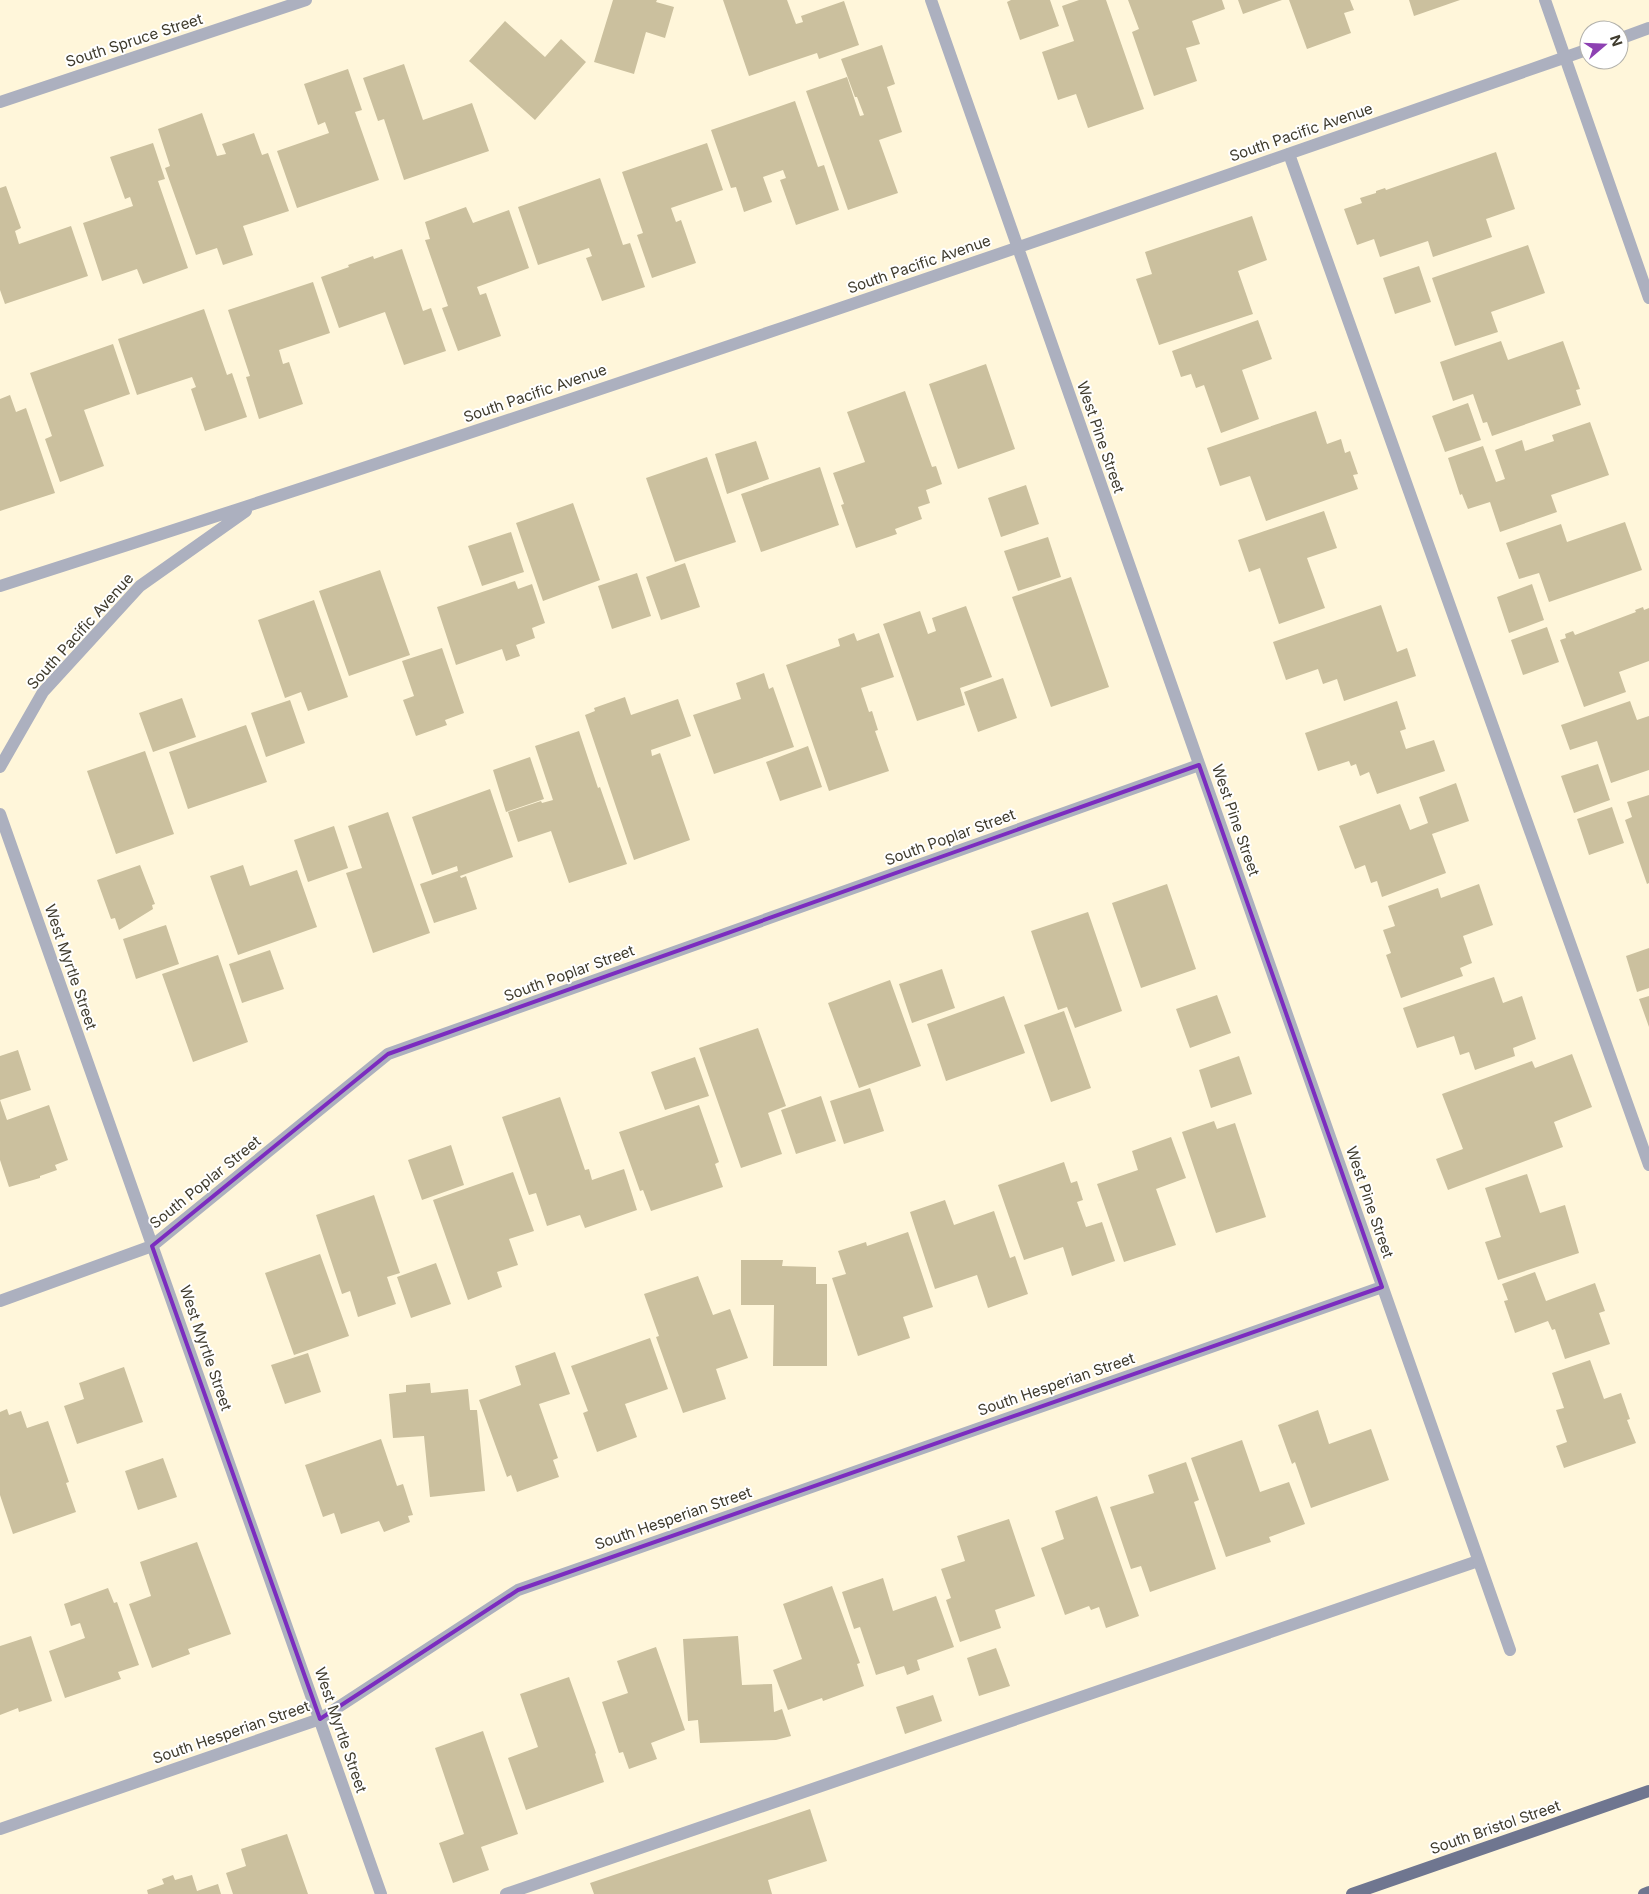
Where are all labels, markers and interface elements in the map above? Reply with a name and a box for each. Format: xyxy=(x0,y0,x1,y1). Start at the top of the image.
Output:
street label: South Spruce Street xyxy=(63,9,205,71)
north arrow xyxy=(1579,20,1629,70)
text: N xyxy=(1607,33,1627,48)
street label: South Pacific Avenue xyxy=(1227,99,1375,165)
street label: South Pacific Avenue xyxy=(845,231,993,297)
street label: South Pacific Avenue xyxy=(461,360,609,426)
street label: West Pine Street xyxy=(1073,379,1129,496)
street label: South Pacific Avenue xyxy=(23,569,137,693)
street label: West Pine Street xyxy=(1208,762,1264,879)
street label: South Poplar Street xyxy=(882,805,1018,869)
street label: West Myrtle Street xyxy=(41,902,101,1032)
street label: South Poplar Street xyxy=(501,941,637,1005)
street label: South Poplar Street xyxy=(146,1131,264,1233)
street label: West Pine Street xyxy=(1342,1144,1398,1261)
street label: West Myrtle Street xyxy=(176,1283,236,1413)
street label: South Hesperian Street xyxy=(975,1348,1137,1420)
street label: South Hesperian Street xyxy=(592,1482,754,1554)
street label: West Myrtle Street xyxy=(311,1665,371,1795)
street label: South Hesperian Street xyxy=(150,1696,312,1768)
street label: South Bristol Street xyxy=(1427,1796,1563,1858)

